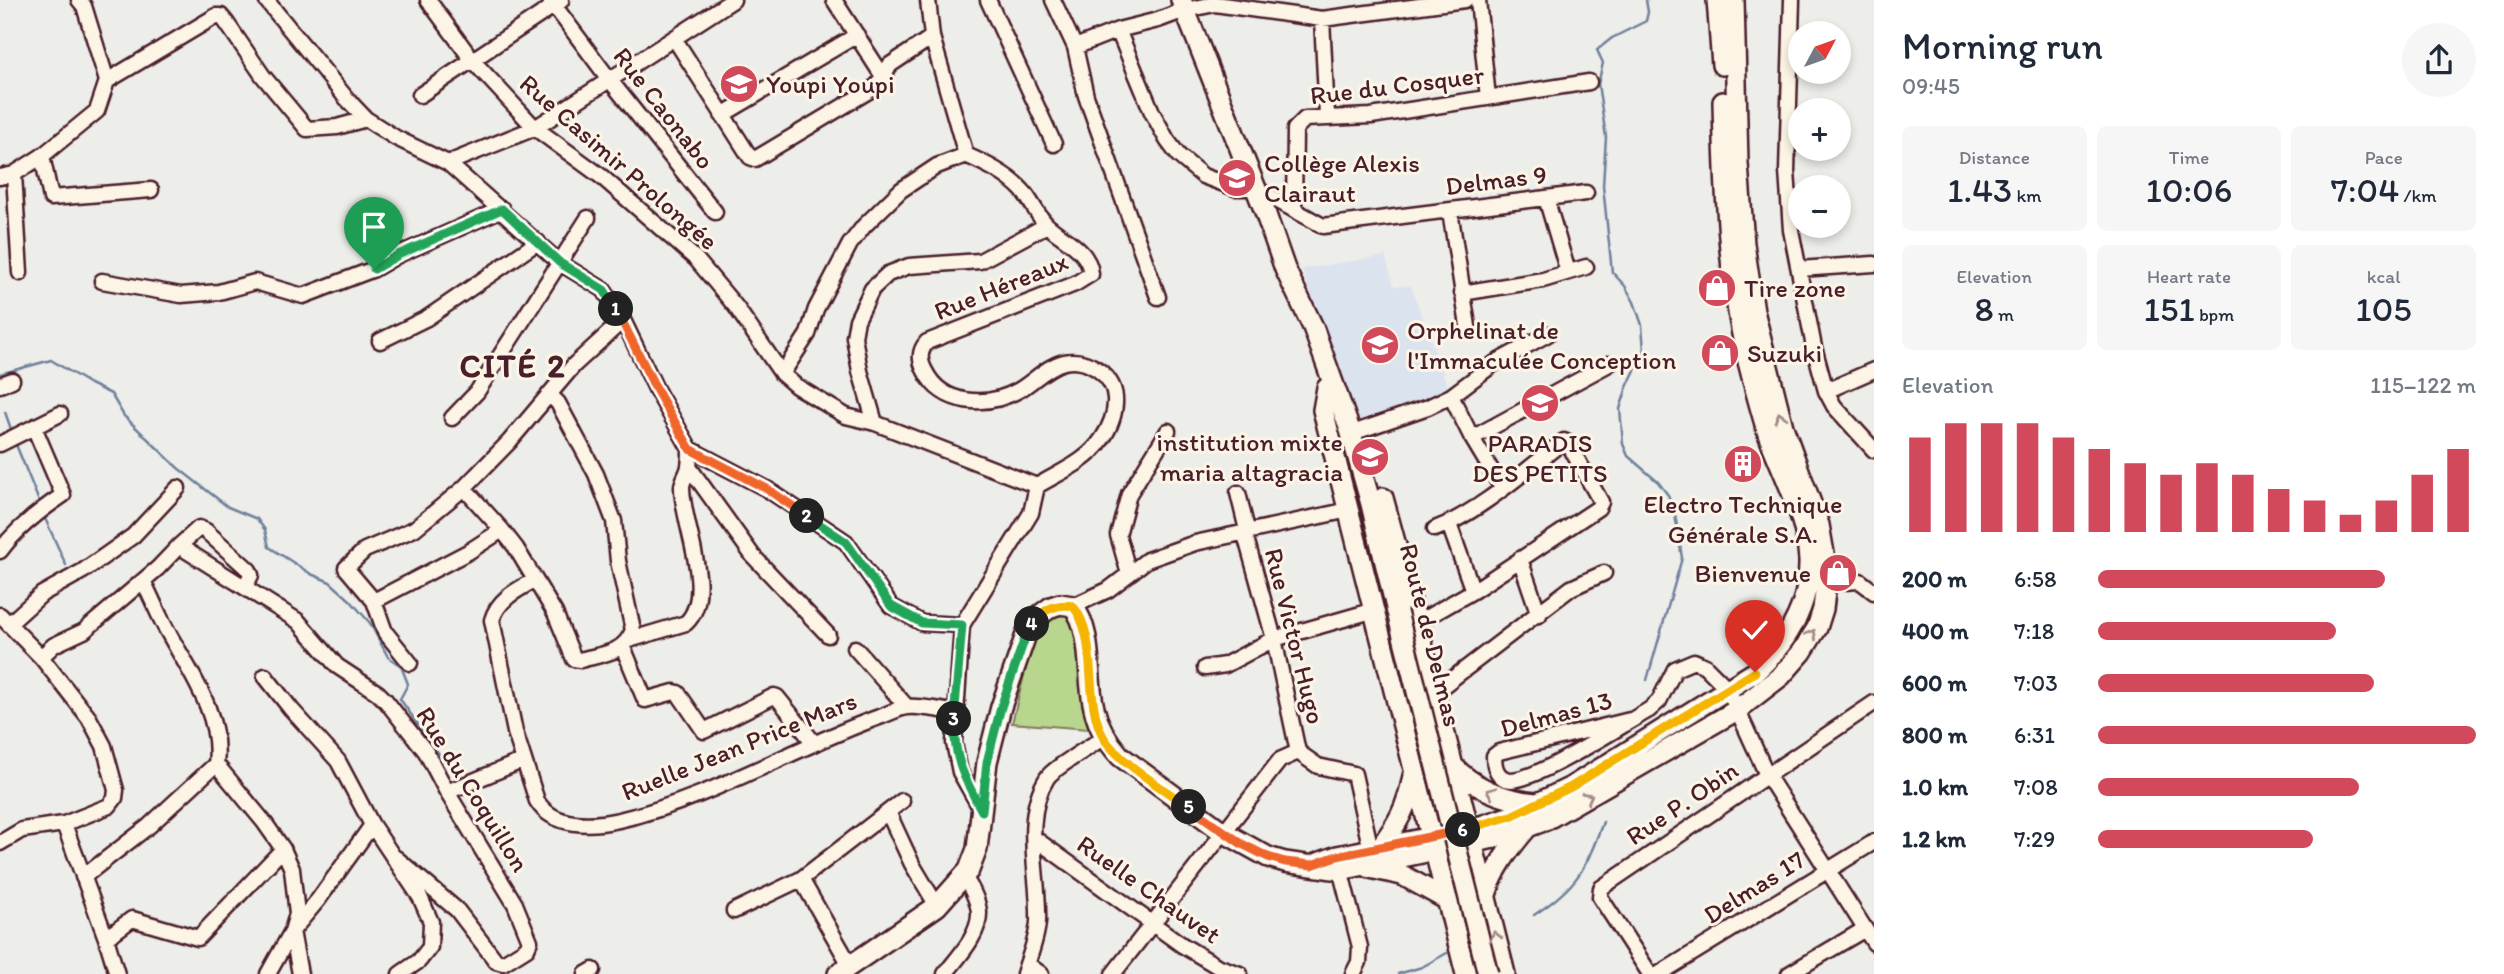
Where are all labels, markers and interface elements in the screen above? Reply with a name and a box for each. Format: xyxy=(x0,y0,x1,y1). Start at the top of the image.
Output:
north arrow xyxy=(1788,21,1852,84)
map controls xyxy=(1788,21,1851,238)
text: Morning run xyxy=(1902,23,2103,69)
button: share xyxy=(2402,23,2476,97)
street label: Rue Caonabo xyxy=(606,41,722,175)
street label: Rue du Cosquer xyxy=(1308,58,1486,112)
school or university icon: Youpi Youpi xyxy=(718,63,760,105)
street label: Rue Casimir Prolongée xyxy=(513,67,725,257)
place label: Youpi Youpi xyxy=(766,68,895,100)
text: 09:45 xyxy=(1902,72,1960,100)
button: + xyxy=(1788,98,1851,161)
text: Distance xyxy=(1959,146,2030,169)
text: Time xyxy=(2169,146,2209,169)
text: Pace xyxy=(2365,146,2403,169)
place label: Collège Alexis Clairaut xyxy=(1264,147,1420,209)
school or university icon: Collège Alexis Clairaut xyxy=(1216,157,1258,199)
street label: Delmas 9 xyxy=(1444,158,1548,202)
text: 1.43 xyxy=(1947,169,2012,211)
text: 10:06 xyxy=(2146,169,2232,211)
text: 7:04 xyxy=(2331,169,2399,211)
button: − xyxy=(1788,175,1851,238)
text: km xyxy=(2012,184,2042,207)
text: /km xyxy=(2399,184,2437,207)
pin xyxy=(344,197,404,269)
icon: arrive xyxy=(355,208,393,246)
street label: Rue Héreaux xyxy=(929,245,1073,327)
text: Elevation xyxy=(1957,265,2032,288)
text: Heart rate xyxy=(2147,265,2231,288)
text: kcal xyxy=(2367,265,2401,288)
shop icon: Tire zone xyxy=(1696,267,1738,309)
place label: Tire zone xyxy=(1744,272,1846,304)
text: 8 xyxy=(1975,288,1994,330)
text: 151 xyxy=(2144,288,2195,330)
text: 105 xyxy=(2356,288,2412,330)
pin: 1 xyxy=(598,292,634,326)
text: 1 xyxy=(611,297,620,320)
text: m xyxy=(1994,303,2014,326)
text: bpm xyxy=(2195,303,2234,326)
place label: Orphelinat de l'Immaculée Conception xyxy=(1407,314,1677,376)
school or university icon: Orphelinat de l'Immaculée Conception xyxy=(1359,324,1401,366)
shop icon: Suzuki xyxy=(1699,332,1741,374)
place label: Suzuki xyxy=(1747,337,1822,369)
district label: CITÉ 2 xyxy=(459,346,567,385)
text: Elevation xyxy=(1902,371,1993,399)
text: 115–122 m xyxy=(2370,371,2476,399)
school or university icon: PARADIS DES PETITS xyxy=(1519,382,1561,424)
one-way arrow xyxy=(1774,411,1788,423)
place label: institution mixte maria altagracia xyxy=(1156,426,1343,488)
place label: PARADIS DES PETITS xyxy=(1472,427,1608,489)
school or university icon: institution mixte maria altagracia xyxy=(1349,436,1391,478)
building icon: Electro Technique Générale S.A. xyxy=(1722,443,1764,485)
place label: Electro Technique Générale S.A. xyxy=(1643,488,1843,550)
pin: 2 xyxy=(790,498,824,534)
text: 2 xyxy=(802,504,812,527)
street label: Route de Delmas xyxy=(1393,540,1469,730)
street label: Rue Victor Hugo xyxy=(1258,545,1332,727)
shop icon: Bienvenue xyxy=(1817,552,1859,594)
place label: Bienvenue xyxy=(1694,557,1811,589)
text: 200 m xyxy=(1902,565,1967,593)
text: 6:58 xyxy=(2014,565,2056,593)
pin xyxy=(1725,600,1785,672)
pin: 4 xyxy=(1014,606,1050,642)
icon: check xyxy=(1736,611,1774,649)
text: 4 xyxy=(1026,612,1037,635)
text: 400 m xyxy=(1902,617,1969,645)
text: 7:18 xyxy=(2014,617,2054,645)
one-way arrow xyxy=(1804,629,1817,642)
text: 600 m xyxy=(1902,669,1967,697)
text: 7:03 xyxy=(2014,669,2058,697)
street label: Ruelle Jean Price Mars xyxy=(617,684,861,808)
street label: Delmas 13 xyxy=(1497,684,1615,744)
street label: Rue du Coquillon xyxy=(409,700,537,878)
pin: 3 xyxy=(936,702,972,736)
text: 3 xyxy=(948,707,959,730)
text: 800 m xyxy=(1902,721,1967,749)
text: 6:31 xyxy=(2014,721,2055,749)
street label: Rue P. Obin xyxy=(1620,754,1744,852)
text: 1.0 km xyxy=(1902,773,1968,801)
text: 7:08 xyxy=(2014,773,2058,801)
one-way arrow xyxy=(1485,786,1498,800)
pin: 5 xyxy=(1172,790,1206,824)
one-way arrow xyxy=(1581,792,1593,805)
text: 5 xyxy=(1184,795,1193,818)
pin: 6 xyxy=(1446,812,1480,848)
text: 6 xyxy=(1457,818,1468,841)
text: 1.2 km xyxy=(1902,825,1966,853)
text: 7:29 xyxy=(2014,825,2055,853)
street label: Ruelle Chauvet xyxy=(1071,828,1227,950)
street label: Delmas 17 xyxy=(1698,843,1811,931)
one-way arrow xyxy=(1489,930,1503,942)

